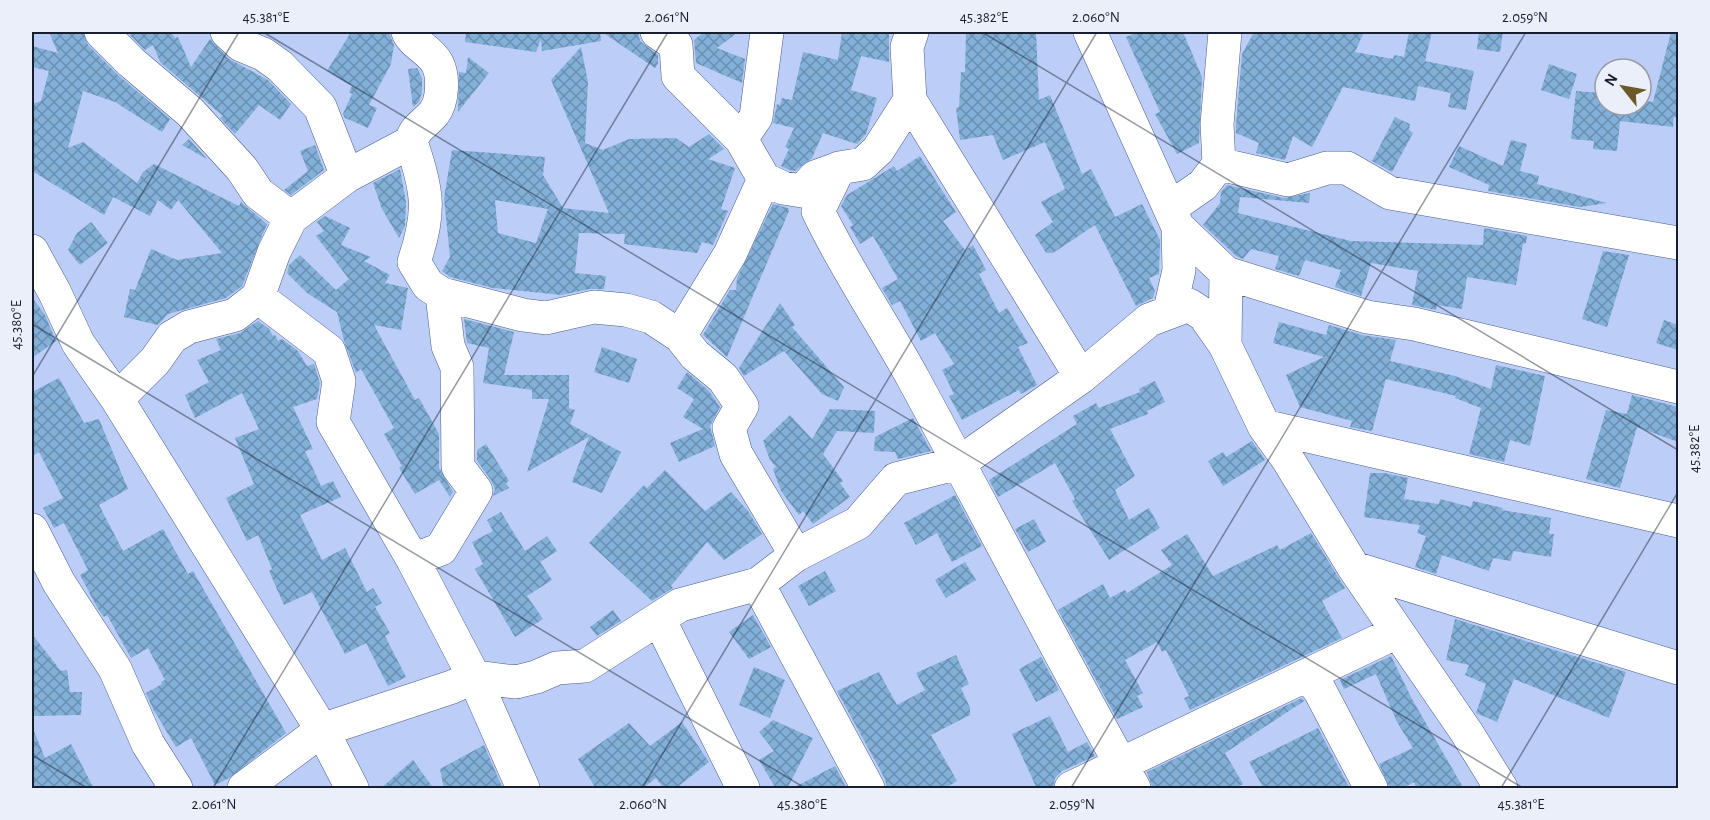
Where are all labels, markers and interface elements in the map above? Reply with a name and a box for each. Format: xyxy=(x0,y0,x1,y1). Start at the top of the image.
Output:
text: 45.381°E xyxy=(243,10,290,25)
text: 2.061°N xyxy=(644,10,690,25)
text: 45.382°E xyxy=(960,10,1008,25)
text: 2.060°N xyxy=(1072,10,1120,25)
text: 2.059°N xyxy=(1502,10,1548,25)
north arrow xyxy=(1593,57,1653,117)
text: N xyxy=(1601,71,1621,89)
text: 45.380°E xyxy=(9,300,24,350)
text: 45.382°E xyxy=(1687,425,1702,473)
text: 2.061°N xyxy=(191,797,237,812)
text: 2.060°N xyxy=(619,797,667,812)
text: 45.380°E xyxy=(777,797,827,812)
text: 2.059°N xyxy=(1049,797,1095,812)
text: 45.381°E xyxy=(1498,797,1545,812)

